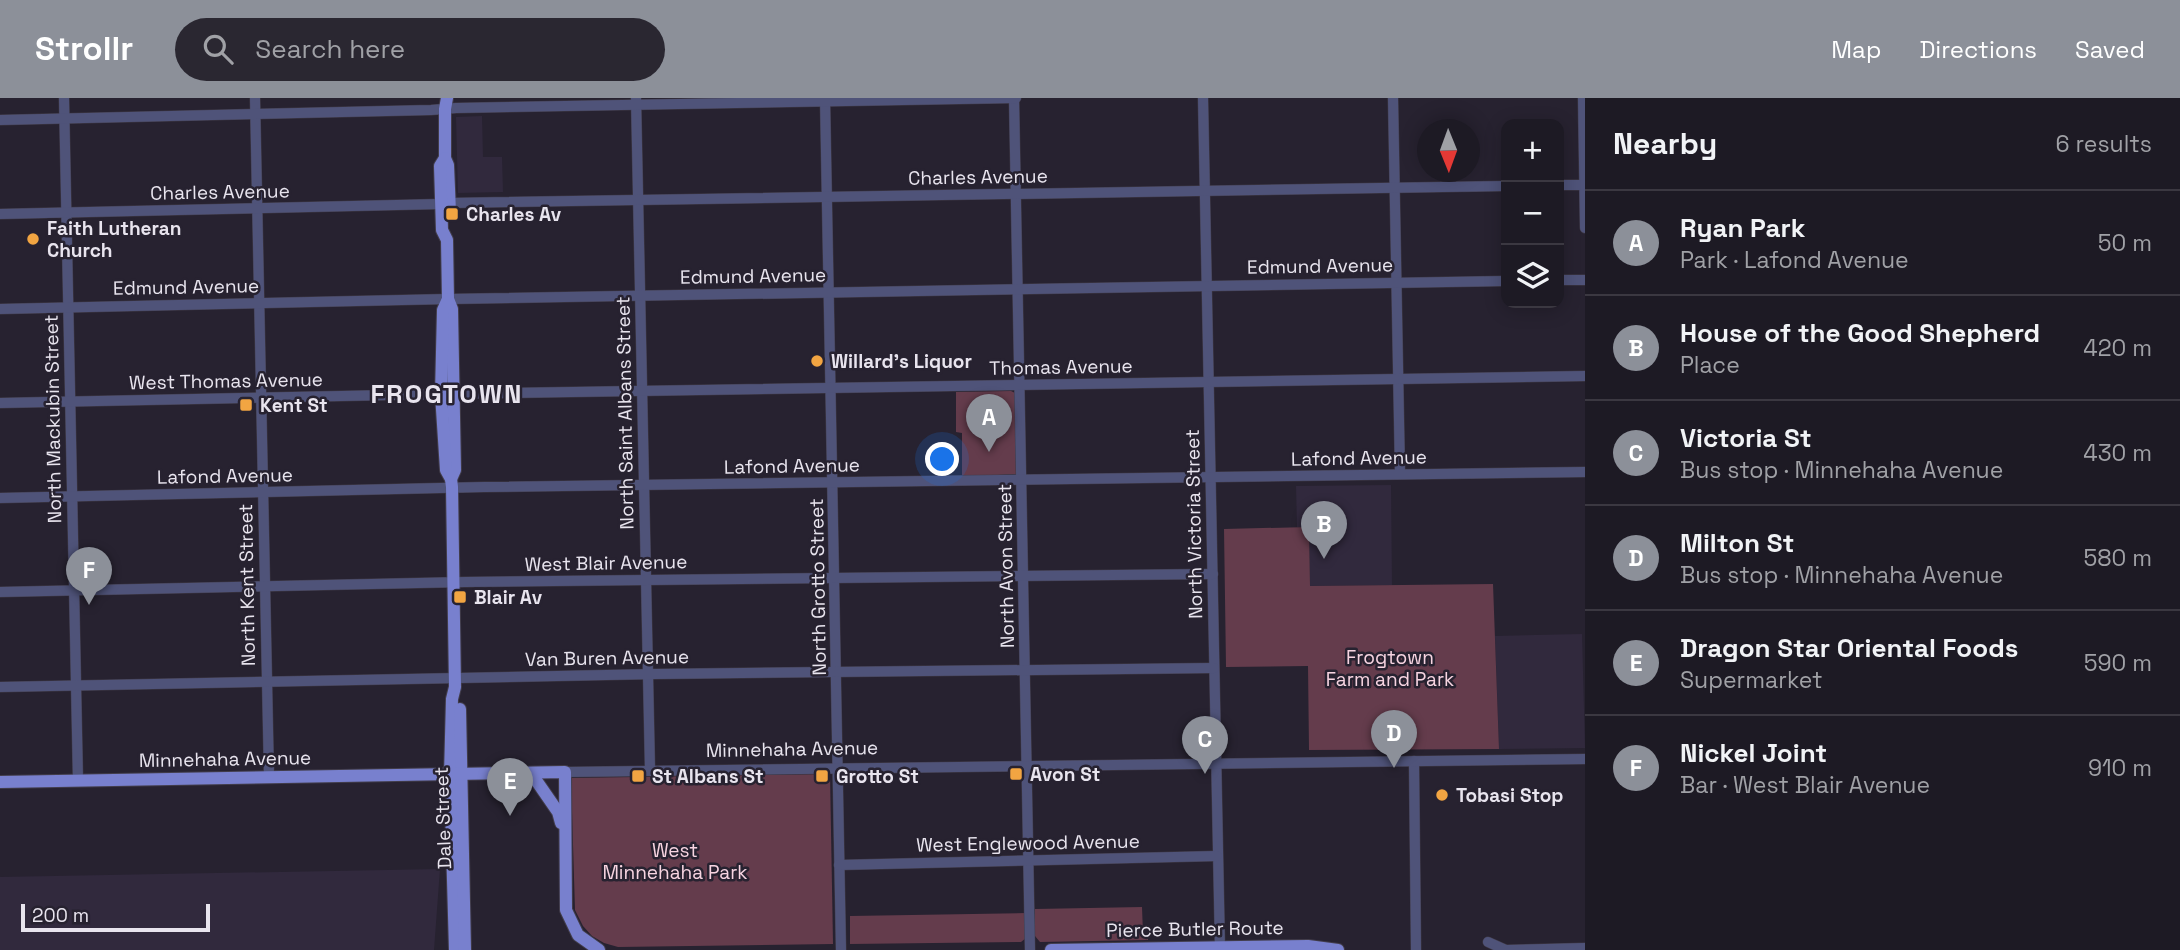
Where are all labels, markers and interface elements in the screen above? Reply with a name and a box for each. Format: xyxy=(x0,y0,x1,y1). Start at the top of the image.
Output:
search box xyxy=(175,18,665,81)
text: Strollr xyxy=(35,28,133,70)
icon: search xyxy=(199,30,237,68)
text: Search here xyxy=(255,32,405,66)
text: Map xyxy=(1831,34,1881,65)
text: Directions xyxy=(1919,34,2037,65)
text: Saved xyxy=(2075,34,2145,65)
north arrow xyxy=(1417,119,1480,182)
map controls xyxy=(1501,119,1564,308)
button: + xyxy=(1501,119,1564,182)
text: Nearby xyxy=(1613,124,1717,163)
text: 6 results xyxy=(2056,129,2152,159)
street label: Charles Avenue xyxy=(908,163,1048,191)
street label: Charles Avenue xyxy=(150,178,290,206)
button: − xyxy=(1501,182,1564,245)
place label: Charles Av xyxy=(466,202,562,227)
marker: Charles Av xyxy=(444,206,460,222)
text: Ryan Park xyxy=(1680,211,1806,245)
place label: Faith Lutheran Church xyxy=(47,216,182,263)
text: A xyxy=(1629,228,1643,258)
text: 50 m xyxy=(2098,228,2152,258)
marker: Faith Lutheran Church xyxy=(25,231,41,247)
button: layers xyxy=(1501,245,1564,308)
text: Park · Lafond Avenue xyxy=(1680,245,1909,275)
street label: Edmund Avenue xyxy=(1247,252,1393,280)
street label: Edmund Avenue xyxy=(680,262,826,290)
street label: Edmund Avenue xyxy=(113,273,259,301)
street label: North Saint Albans Street xyxy=(610,296,640,530)
street label: North Mackubin Street xyxy=(39,315,67,523)
text: House of the Good Shepherd xyxy=(1680,316,2040,350)
text: B xyxy=(1628,333,1644,363)
text: 420 m xyxy=(2083,333,2152,363)
place label: Willard's Liquor xyxy=(831,349,972,374)
text: Place xyxy=(1680,350,1740,380)
marker: Willard's Liquor xyxy=(809,353,825,369)
street label: Thomas Avenue xyxy=(989,353,1133,381)
street label: West Thomas Avenue xyxy=(129,367,323,395)
district label: FROGTOWN xyxy=(370,377,524,411)
place label: Kent St xyxy=(260,393,328,418)
pin: A xyxy=(966,394,1012,452)
marker: Kent St xyxy=(238,397,254,413)
text: Victoria St xyxy=(1680,421,1812,455)
street label: North Victoria Street xyxy=(1180,429,1208,619)
text: C xyxy=(1629,438,1643,468)
text: 430 m xyxy=(2083,438,2152,468)
your location xyxy=(925,442,959,476)
street label: Lafond Avenue xyxy=(1291,444,1427,472)
street label: Lafond Avenue xyxy=(724,452,860,480)
text: Bus stop · Minnehaha Avenue xyxy=(1680,455,2003,485)
street label: Lafond Avenue xyxy=(157,462,293,490)
street label: North Avon Street xyxy=(992,484,1020,648)
street label: North Grotto Street xyxy=(804,498,832,676)
pin: B xyxy=(1301,501,1347,559)
street label: North Kent Street xyxy=(233,504,261,666)
text: Milton St xyxy=(1680,526,1794,560)
text: D xyxy=(1628,543,1644,573)
text: 580 m xyxy=(2083,543,2152,573)
pin: F xyxy=(66,547,112,605)
street label: West Blair Avenue xyxy=(524,549,688,577)
text: Bus stop · Minnehaha Avenue xyxy=(1680,560,2003,590)
place label: Blair Av xyxy=(474,585,543,610)
marker: Blair Av xyxy=(452,589,468,605)
text: Dragon Star Oriental Foods xyxy=(1680,631,2018,665)
street label: Van Buren Avenue xyxy=(525,644,689,672)
park label: Frogtown Farm and Park xyxy=(1326,645,1454,692)
text: E xyxy=(1630,648,1642,678)
text: 590 m xyxy=(2084,648,2152,678)
text: Supermarket xyxy=(1680,665,1822,695)
pin: D xyxy=(1371,710,1417,768)
pin: C xyxy=(1182,716,1228,774)
street label: Minnehaha Avenue xyxy=(706,735,878,763)
text: Nickel Joint xyxy=(1680,736,1827,770)
street label: Minnehaha Avenue xyxy=(139,745,311,773)
text: F xyxy=(1630,753,1642,783)
text: 910 m xyxy=(2088,753,2152,783)
pin: E xyxy=(487,758,533,816)
place label: Avon St xyxy=(1030,762,1100,787)
place label: St Albans St xyxy=(652,764,764,789)
place label: Grotto St xyxy=(836,764,919,789)
street label: Dale Street xyxy=(429,766,457,870)
marker: Avon St xyxy=(1008,766,1024,782)
marker: St Albans St xyxy=(630,768,646,784)
marker: Grotto St xyxy=(814,768,830,784)
text: Bar · West Blair Avenue xyxy=(1680,770,1930,800)
place label: Tobasi Stop xyxy=(1456,783,1563,808)
marker: Tobasi Stop xyxy=(1434,787,1450,803)
street label: West Englewood Avenue xyxy=(916,829,1140,857)
park label: West Minnehaha Park xyxy=(602,838,748,885)
scale bar xyxy=(21,901,210,933)
text: 200 m xyxy=(32,903,89,928)
street label: Pierce Butler Route xyxy=(1106,915,1284,943)

